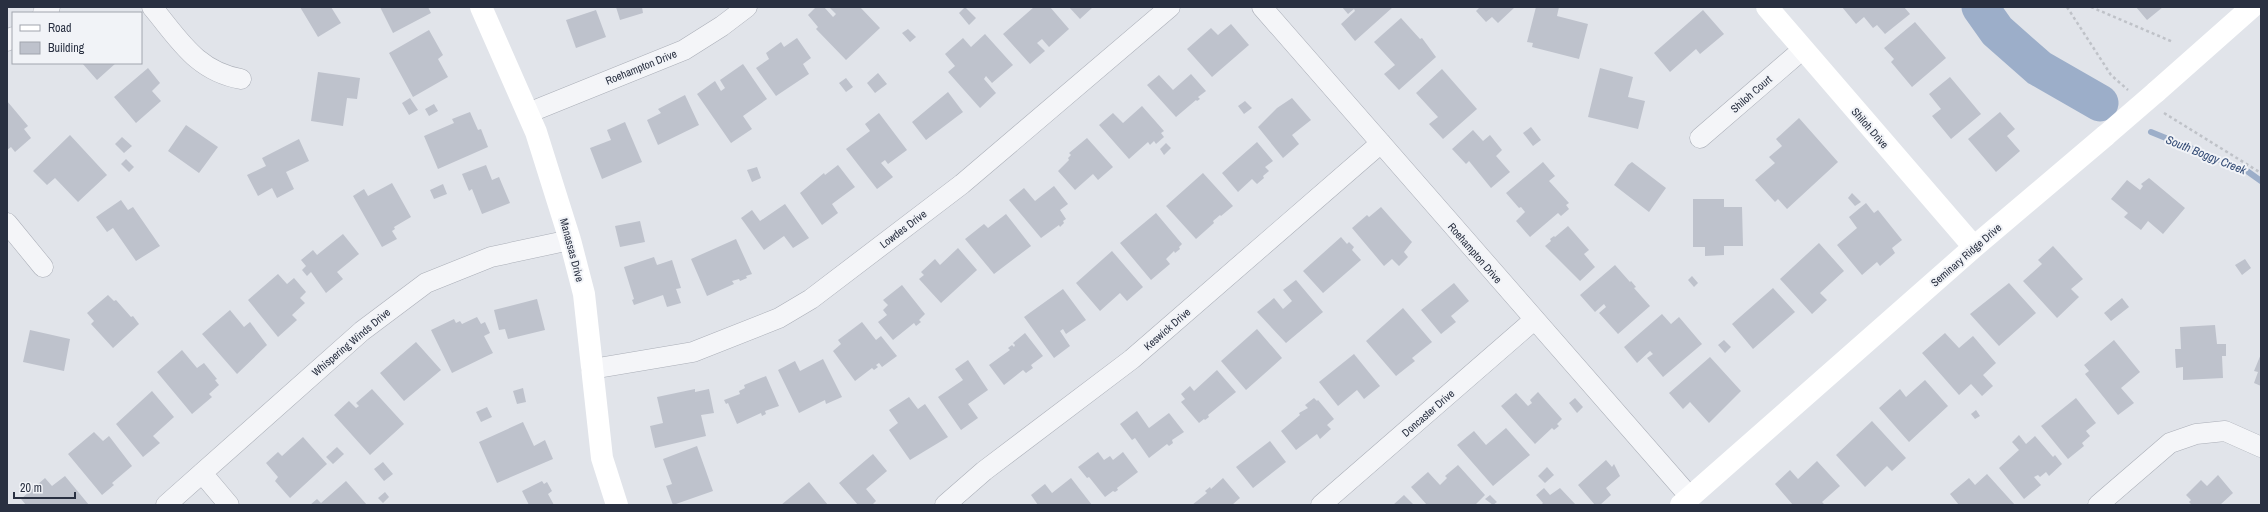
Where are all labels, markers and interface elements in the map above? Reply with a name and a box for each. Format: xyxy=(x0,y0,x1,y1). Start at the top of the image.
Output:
legend xyxy=(12,12,142,64)
text: Road xyxy=(48,20,72,36)
text: Building xyxy=(48,40,85,56)
street label: Roehampton Drive xyxy=(603,46,679,88)
street label: Shiloh Court xyxy=(1727,72,1775,116)
street label: Shiloh Drive xyxy=(1848,105,1892,151)
water label: South Boggy Creek xyxy=(2163,132,2250,179)
street label: Lowdes Drive xyxy=(877,207,929,251)
street label: Manassas Drive xyxy=(557,217,587,283)
street label: Roehampton Drive xyxy=(1445,220,1505,286)
street label: Seminary Ridge Drive xyxy=(1928,220,2004,290)
street label: Whispering Winds Drive xyxy=(309,305,393,379)
street label: Keswick Drive xyxy=(1141,305,1193,353)
street label: Doncaster Drive xyxy=(1399,386,1457,440)
scale bar xyxy=(14,474,75,500)
text: 20 m xyxy=(20,480,42,496)

